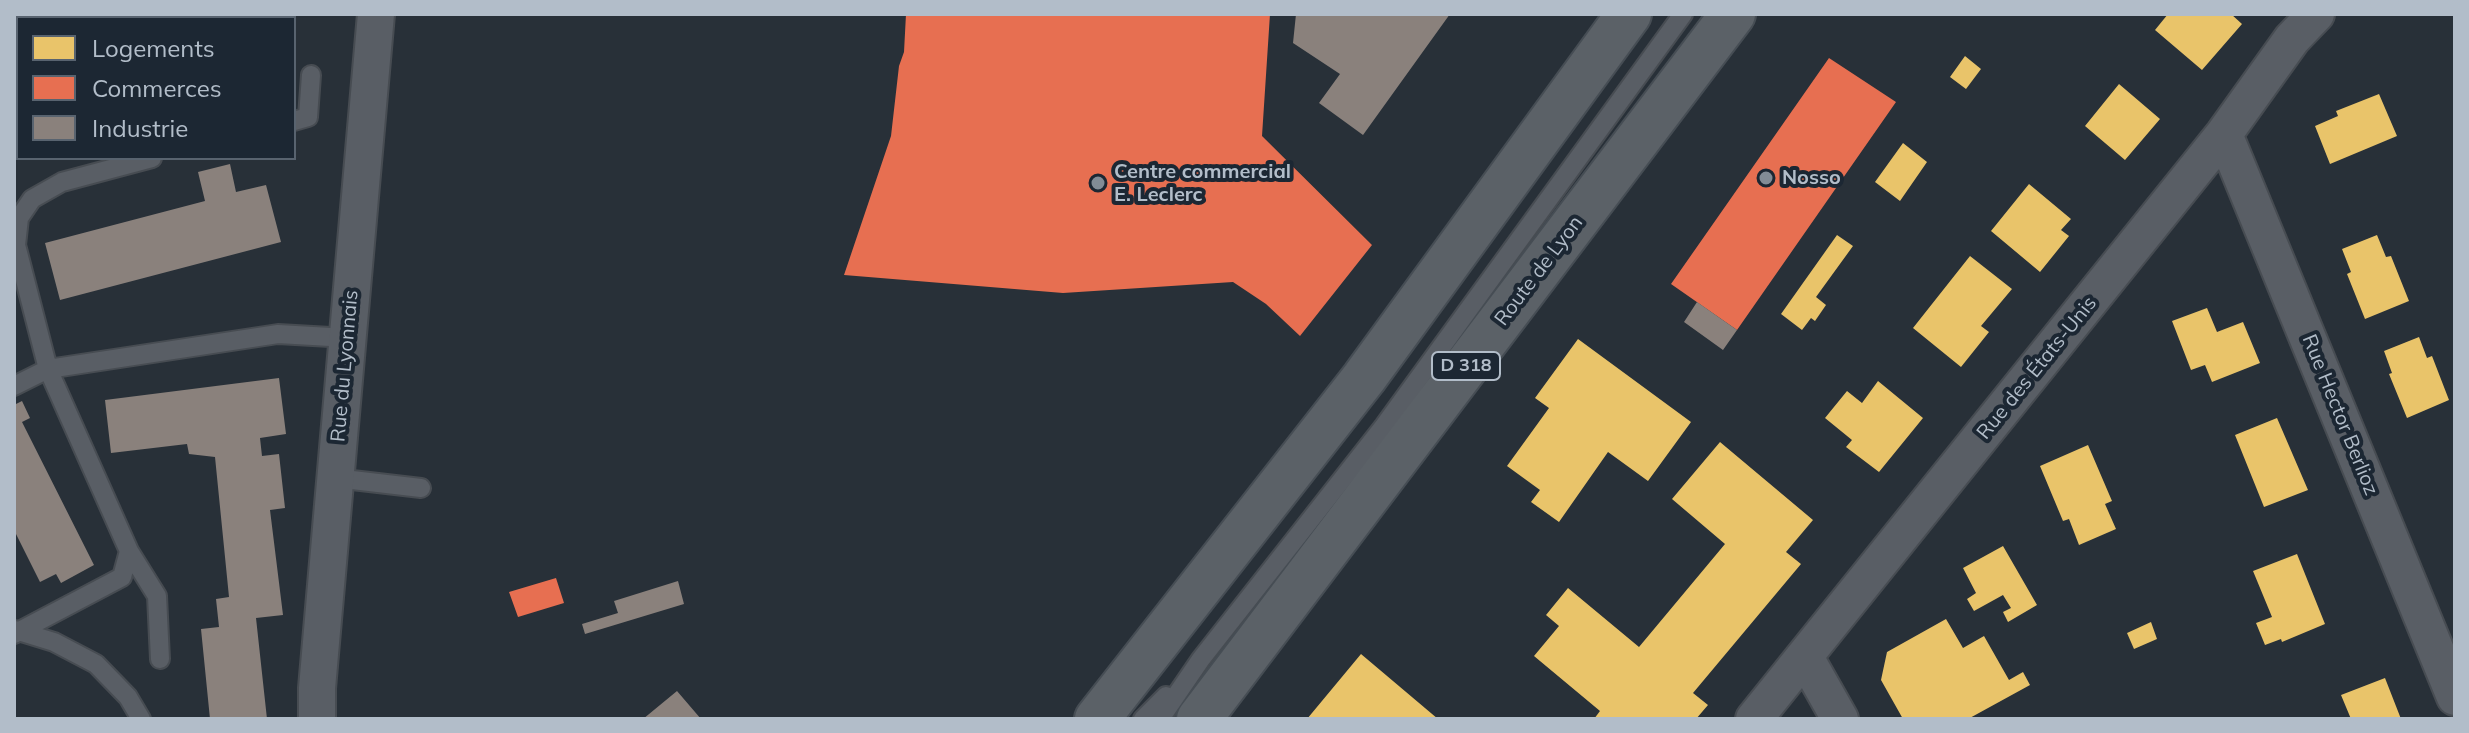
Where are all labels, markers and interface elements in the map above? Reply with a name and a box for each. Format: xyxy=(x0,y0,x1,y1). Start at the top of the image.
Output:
legend xyxy=(16,16,296,160)
text: Logements xyxy=(92,33,215,63)
text: Commerces xyxy=(92,73,222,103)
text: Industrie xyxy=(92,113,188,143)
place label: Centre commercial E. Leclerc xyxy=(1114,160,1291,207)
place label: Nosso xyxy=(1782,166,1841,190)
marker: Nosso xyxy=(1757,169,1775,187)
marker: Centre commercial E. Leclerc xyxy=(1089,174,1107,192)
street label: Route de Lyon xyxy=(1490,211,1588,331)
street label: Rue du Lyonnais xyxy=(326,289,364,443)
street label: Rue des États-Unis xyxy=(1972,292,2102,444)
street label: Rue Hector Berlioz xyxy=(2297,331,2383,499)
road number: D 318 xyxy=(1432,352,1500,380)

